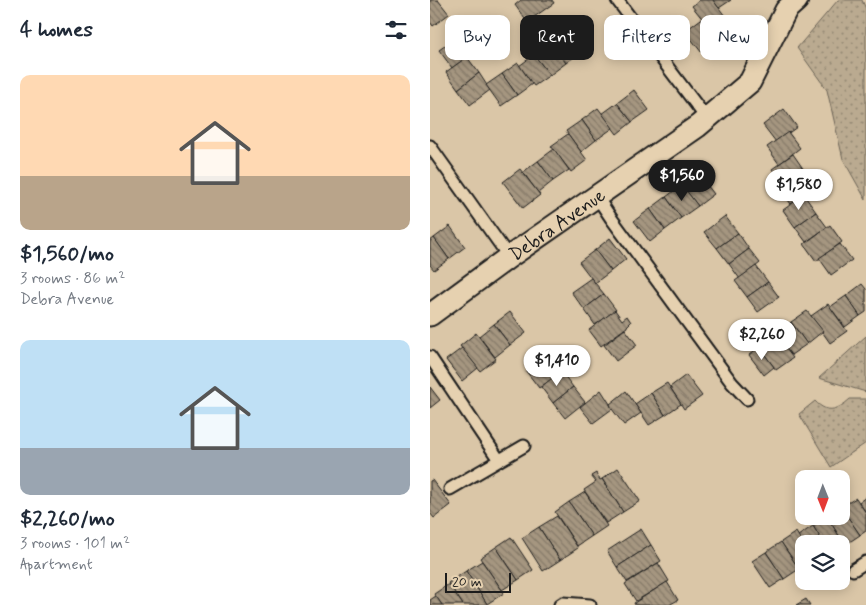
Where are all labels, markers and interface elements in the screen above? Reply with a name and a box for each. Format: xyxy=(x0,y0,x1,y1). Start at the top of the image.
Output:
chip: Buy xyxy=(445,15,510,60)
chip: Rent xyxy=(520,15,594,60)
chip: Filters xyxy=(604,15,690,60)
chip: New xyxy=(700,15,768,60)
text: 4 homes xyxy=(20,16,93,44)
icon: filters xyxy=(382,16,410,44)
icon: home xyxy=(170,108,260,198)
pin: $1,560 xyxy=(641,160,723,202)
text: $1,560 xyxy=(659,165,705,186)
pin: $1,580 xyxy=(758,168,840,211)
text: $1,580 xyxy=(776,174,822,195)
street label: Debra Avenue xyxy=(504,183,611,267)
text: $1,560/mo xyxy=(20,240,114,268)
text: 3 rooms · 86 m² xyxy=(20,268,125,289)
text: Debra Avenue xyxy=(20,289,114,310)
pin: $2,260 xyxy=(721,318,803,361)
text: $2,260 xyxy=(739,324,785,345)
pin: $1,410 xyxy=(516,344,598,387)
text: $1,410 xyxy=(535,350,579,371)
icon: home xyxy=(170,373,260,463)
north arrow xyxy=(795,470,850,525)
map controls xyxy=(795,470,850,590)
text: $2,260/mo xyxy=(20,505,115,533)
text: 3 rooms · 101 m² xyxy=(20,533,130,554)
button: layers xyxy=(795,535,850,590)
text: Apartment xyxy=(20,554,93,575)
scale bar xyxy=(445,570,511,593)
text: 20 m xyxy=(452,573,482,591)

